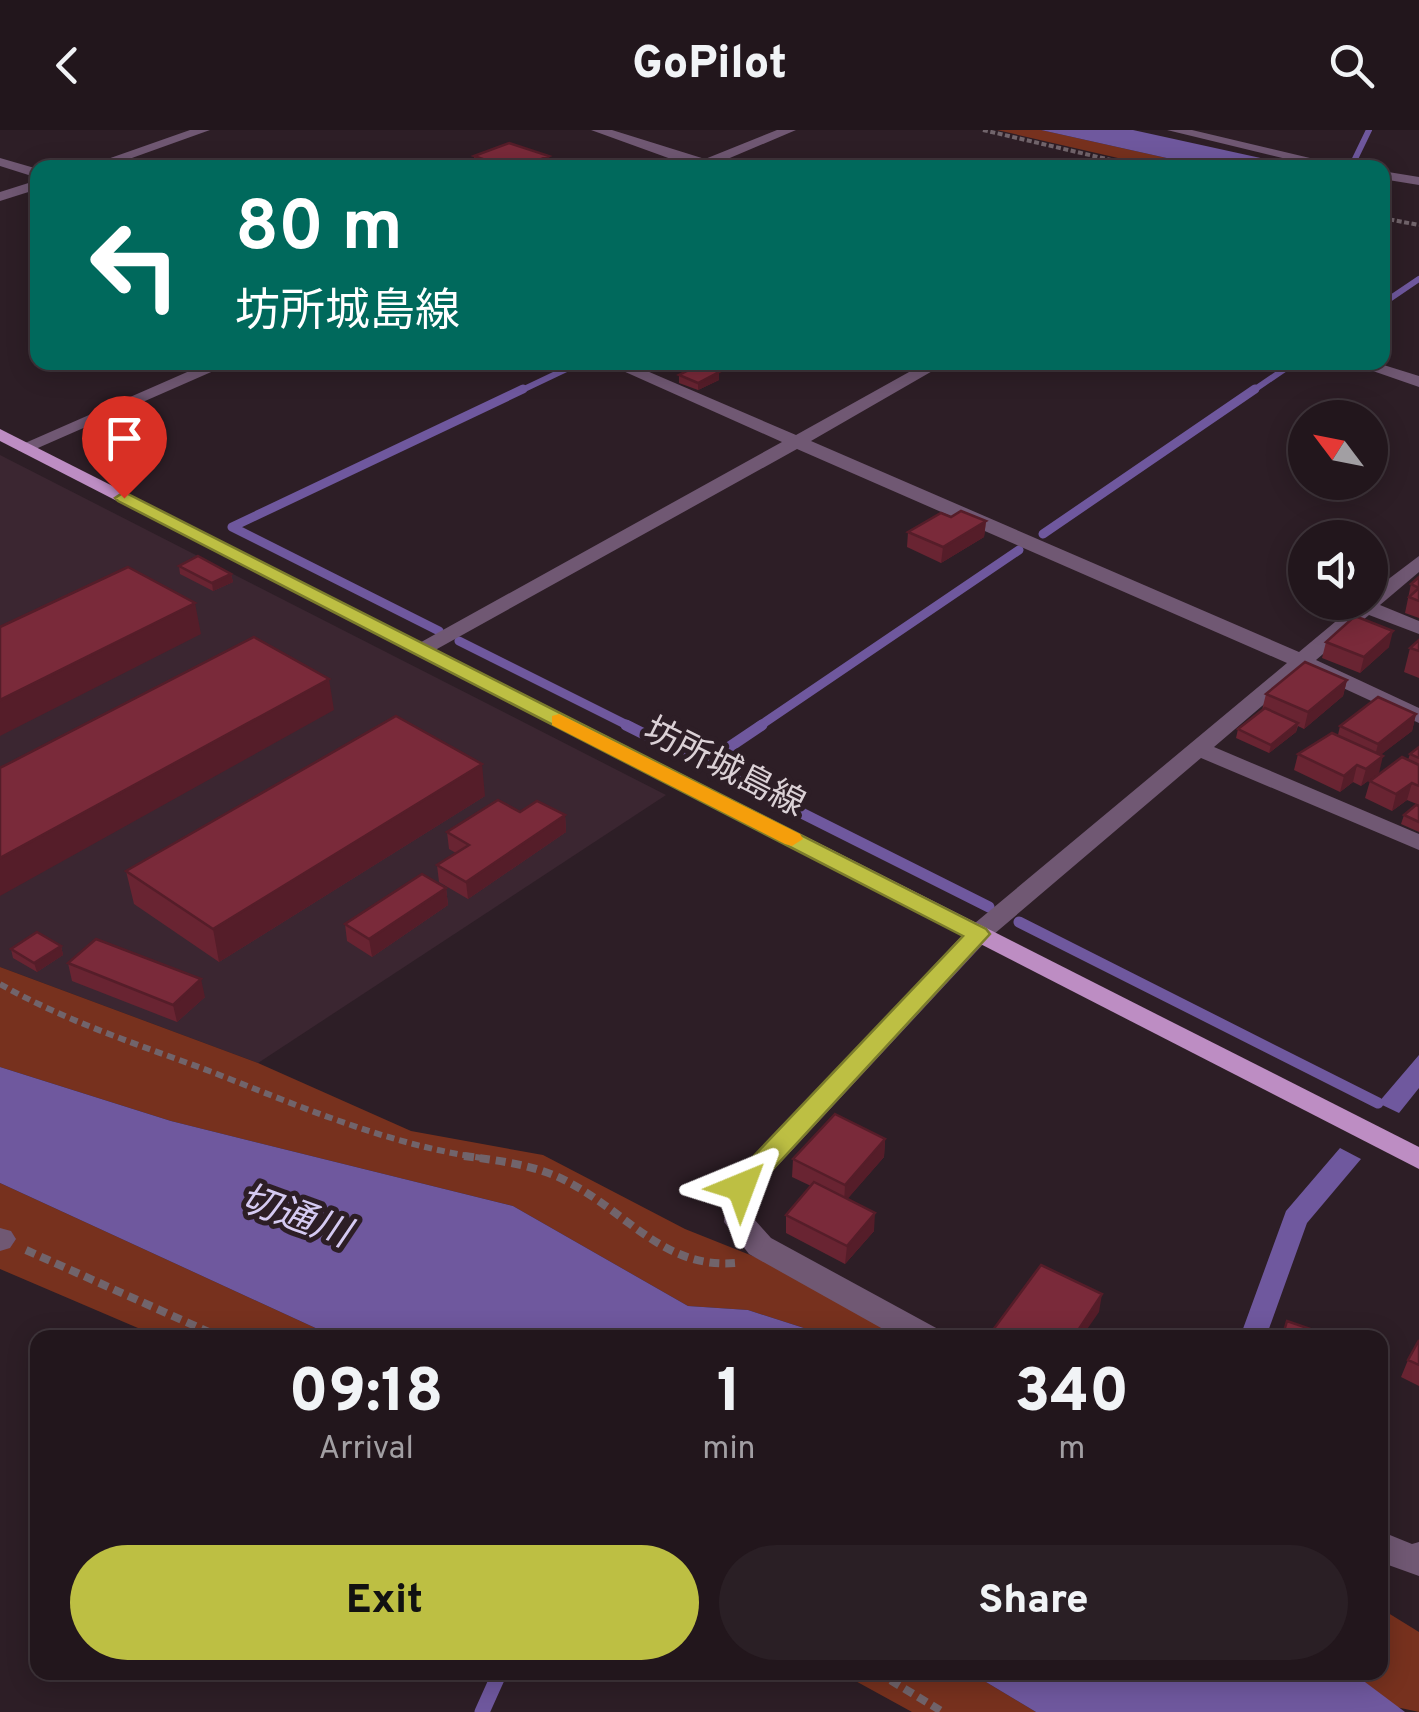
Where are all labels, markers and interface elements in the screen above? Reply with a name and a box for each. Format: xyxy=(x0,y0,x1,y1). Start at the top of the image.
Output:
text: GoPilot xyxy=(632,37,787,94)
icon: back xyxy=(40,38,95,93)
icon: search xyxy=(1324,38,1379,93)
text: 80 m xyxy=(235,186,403,275)
icon: left xyxy=(70,200,200,330)
text: 坊所城島線 xyxy=(235,285,460,342)
pin xyxy=(82,396,167,499)
north arrow xyxy=(1288,400,1388,500)
map controls xyxy=(1288,400,1388,620)
icon: arrive xyxy=(97,411,152,466)
button: sound xyxy=(1288,520,1388,620)
street label: 坊所城島線 xyxy=(636,709,812,828)
position arrow xyxy=(689,1135,793,1239)
water label: 切通川 xyxy=(232,1176,359,1262)
text: 09:18 xyxy=(289,1357,443,1433)
text: 1 xyxy=(717,1357,741,1433)
text: 340 xyxy=(1014,1357,1129,1433)
text: Arrival xyxy=(318,1430,414,1470)
text: min xyxy=(702,1430,756,1470)
text: m xyxy=(1058,1430,1085,1470)
button: Exit xyxy=(70,1545,699,1660)
button: Share xyxy=(719,1545,1348,1660)

